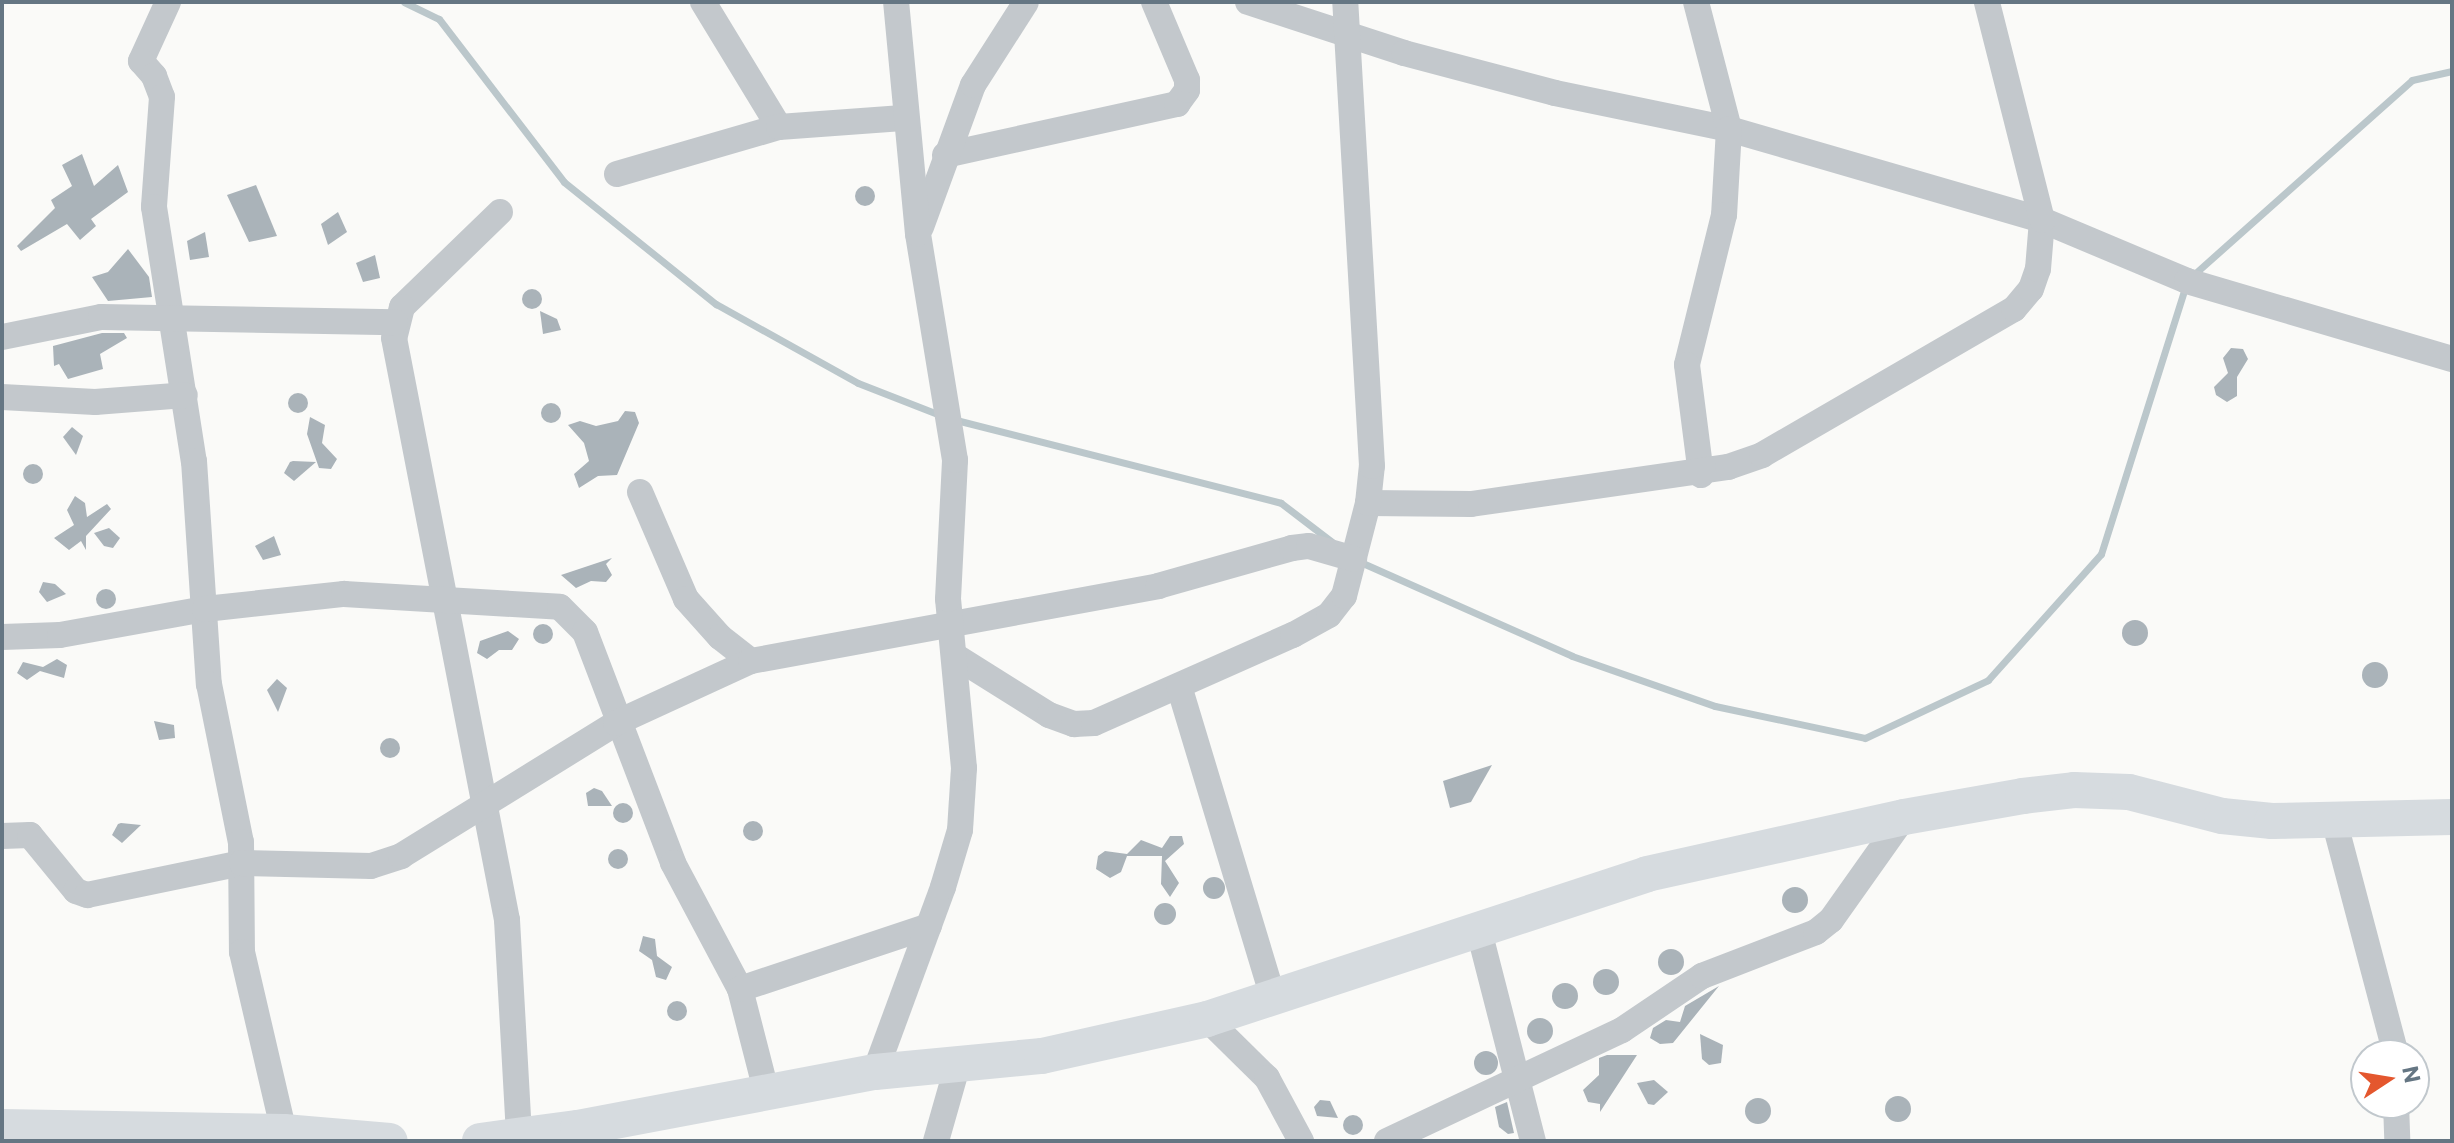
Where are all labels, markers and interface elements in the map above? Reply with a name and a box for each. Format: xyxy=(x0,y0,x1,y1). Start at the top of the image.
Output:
north arrow xyxy=(2350,1039,2430,1119)
text: N xyxy=(2397,1063,2427,1085)

